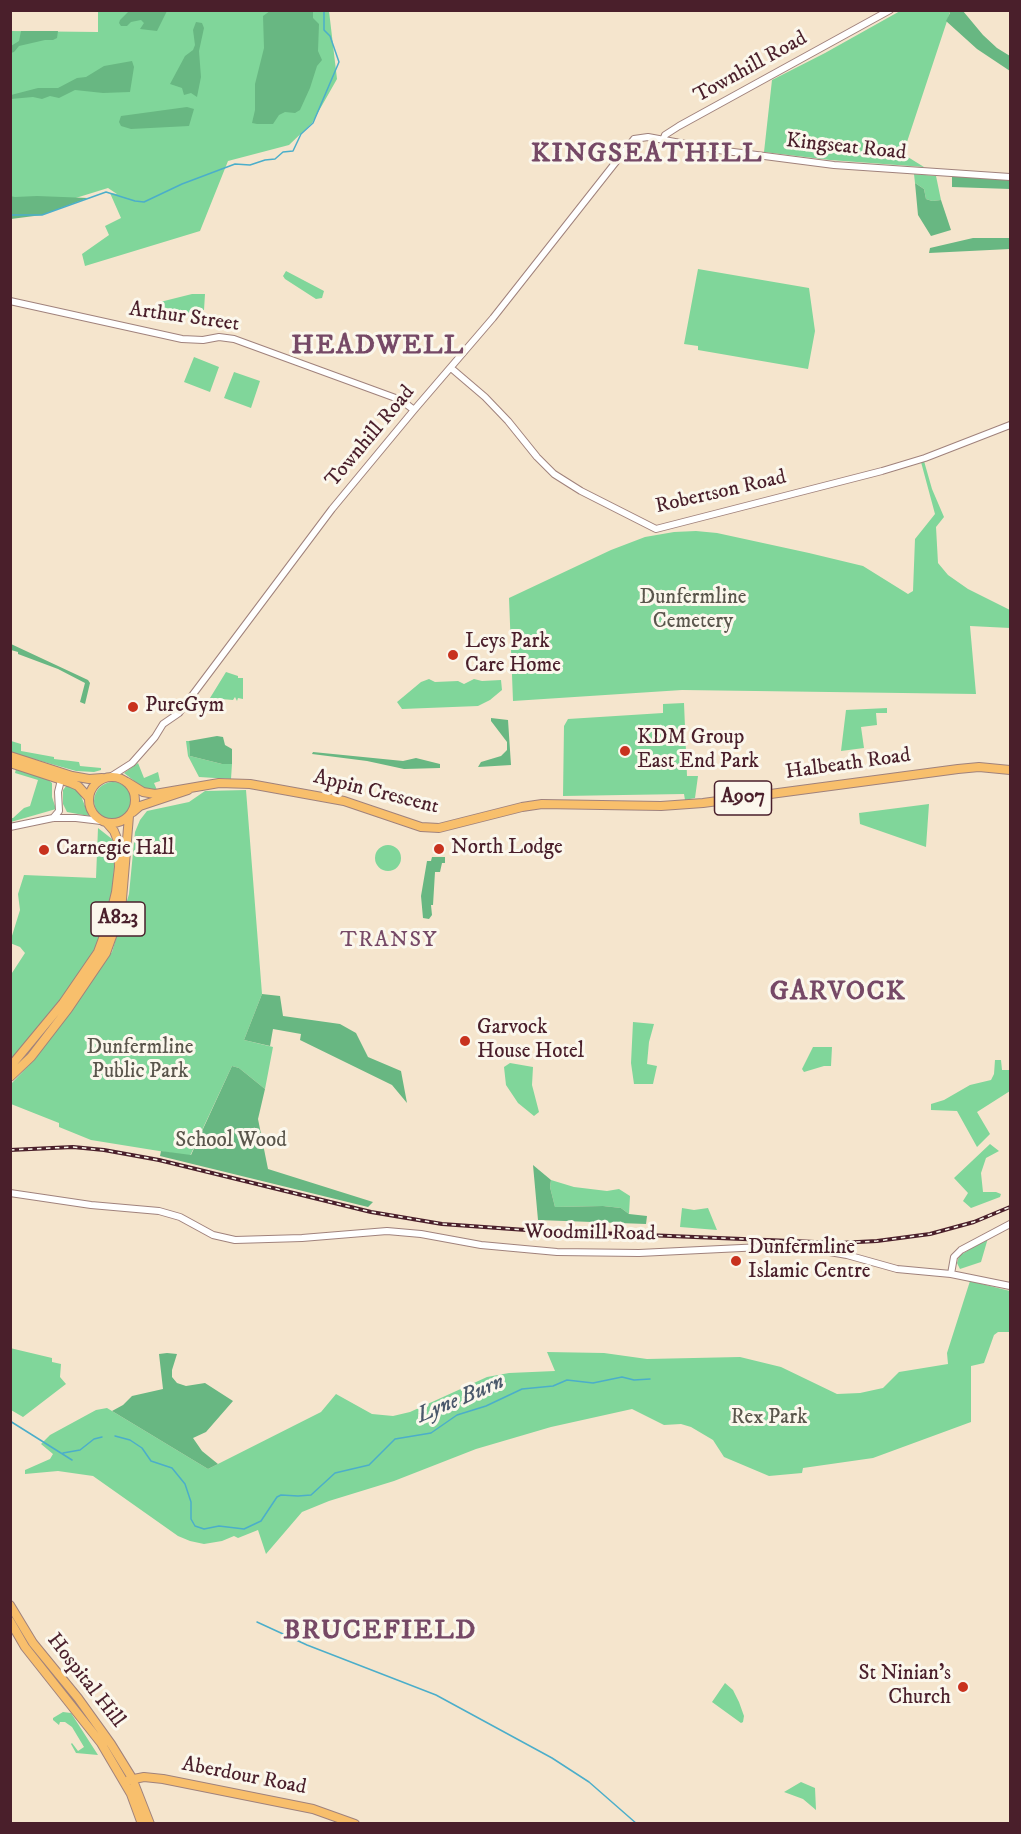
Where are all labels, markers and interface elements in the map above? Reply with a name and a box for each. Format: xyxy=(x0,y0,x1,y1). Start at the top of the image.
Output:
street label: Townhill Road xyxy=(690,27,812,109)
street label: Kingseat Road xyxy=(785,129,907,167)
district label: KINGSEATHILL xyxy=(531,139,763,171)
street label: Arthur Street xyxy=(127,298,241,338)
district label: HEADWELL xyxy=(291,331,465,363)
street label: Townhill Road xyxy=(321,381,421,493)
street label: Robertson Road xyxy=(653,466,789,520)
park label: Dunfermline Cemetery xyxy=(640,586,746,636)
place label: Leys Park Care Home xyxy=(465,630,561,680)
marker: Leys Park Care Home xyxy=(446,648,460,662)
place label: PureGym xyxy=(145,694,224,720)
marker: PureGym xyxy=(126,700,140,714)
place label: KDM Group East End Park xyxy=(637,726,759,776)
marker: KDM Group East End Park xyxy=(618,744,632,758)
street label: Halbeath Road xyxy=(784,744,912,786)
street label: Appin Crescent xyxy=(311,765,441,821)
road number: A907 xyxy=(714,781,771,815)
place label: North Lodge xyxy=(451,836,563,862)
place label: Carnegie Hall xyxy=(56,837,174,863)
marker: North Lodge xyxy=(432,842,446,856)
marker: Carnegie Hall xyxy=(37,843,51,857)
road number: A823 xyxy=(91,902,145,936)
district label: TRANSY xyxy=(340,928,438,954)
district label: GARVOCK xyxy=(770,977,906,1009)
place label: Garvock House Hotel xyxy=(477,1016,584,1066)
marker: Garvock House Hotel xyxy=(458,1034,472,1048)
park label: Dunfermline Public Park xyxy=(87,1036,193,1086)
park label: School Wood xyxy=(175,1129,287,1155)
street label: Woodmill Road xyxy=(524,1220,656,1248)
place label: Dunfermline Islamic Centre xyxy=(748,1236,870,1286)
marker: Dunfermline Islamic Centre xyxy=(729,1254,743,1268)
water label: Lyne Burn xyxy=(413,1370,509,1430)
park label: Rex Park xyxy=(731,1406,807,1432)
district label: BRUCEFIELD xyxy=(283,1616,477,1648)
street label: Hospital Hill xyxy=(40,1629,130,1733)
place label: St Ninian's Church xyxy=(858,1662,951,1712)
marker: St Ninian's Church xyxy=(956,1680,970,1694)
street label: Aberdour Road xyxy=(180,1753,308,1801)

